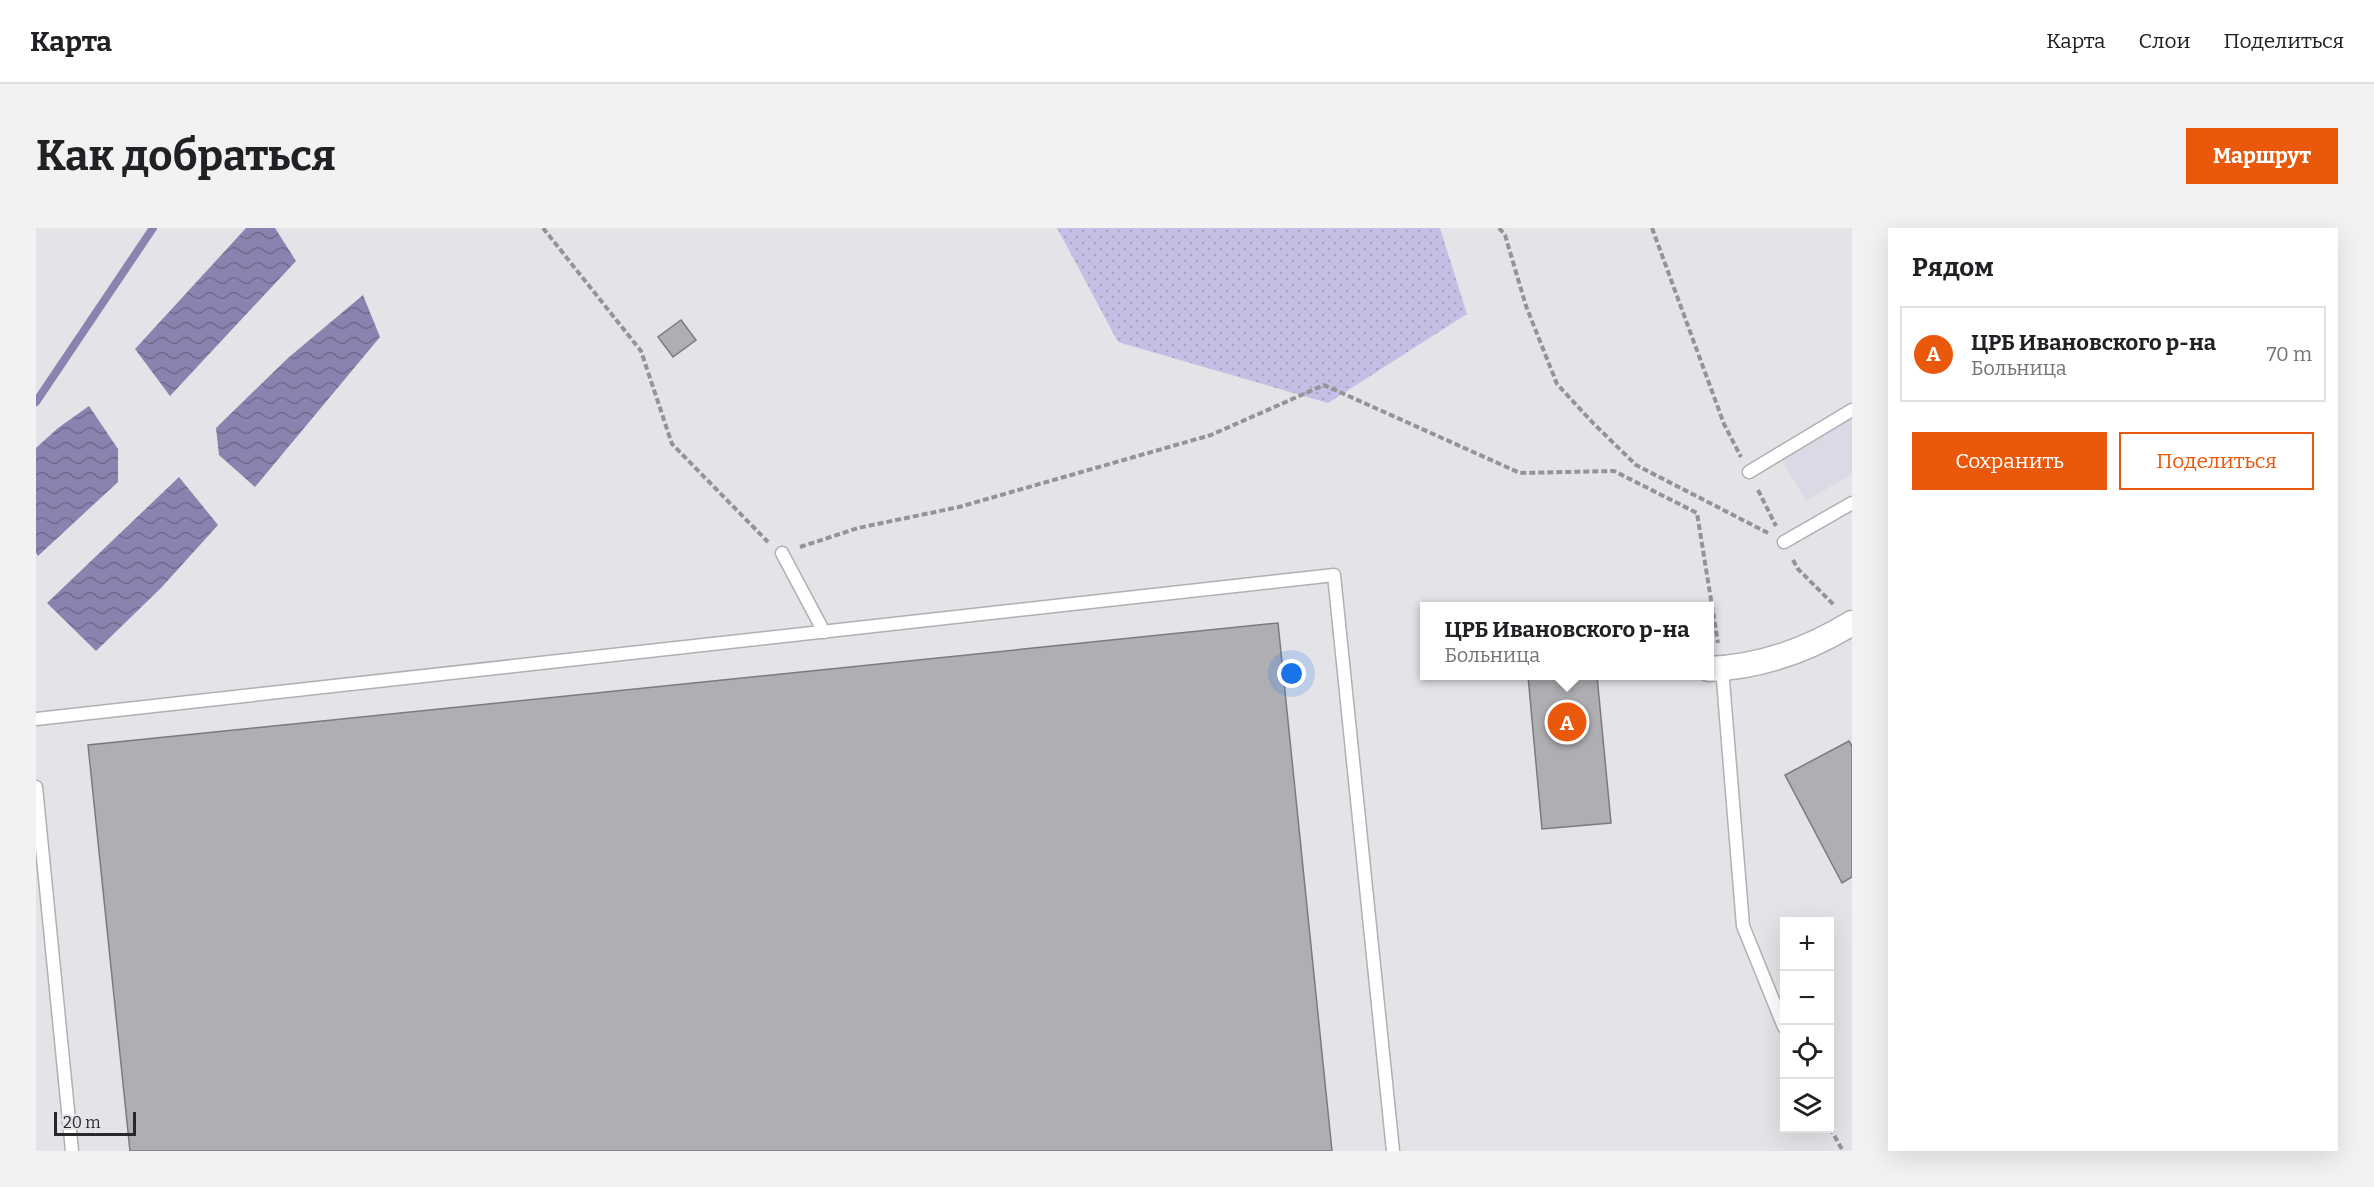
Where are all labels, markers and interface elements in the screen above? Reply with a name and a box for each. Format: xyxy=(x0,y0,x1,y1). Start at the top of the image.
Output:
text: Карта xyxy=(30,25,112,58)
text: Карта xyxy=(2046,28,2105,54)
text: Слои xyxy=(2138,28,2190,54)
text: Поделиться xyxy=(2223,28,2344,54)
button: Маршрут xyxy=(2186,128,2338,184)
text: Как добраться xyxy=(36,131,336,181)
text: Рядом xyxy=(1912,252,1994,283)
text: ЦРБ Ивановского р-на xyxy=(1971,329,2216,356)
text: A xyxy=(1926,342,1941,366)
text: 70 m xyxy=(2266,342,2312,366)
text: Больница xyxy=(1971,356,2067,380)
button: Сохранить xyxy=(1912,432,2107,490)
button: Поделиться xyxy=(2119,432,2314,490)
popup xyxy=(1420,602,1714,680)
text: ЦРБ Ивановского р-на xyxy=(1444,616,1690,643)
text: Больница xyxy=(1444,643,1540,667)
your location xyxy=(1277,659,1306,688)
pin: A xyxy=(1548,700,1586,744)
map controls xyxy=(1780,917,1834,1133)
button: + xyxy=(1780,917,1834,971)
button: − xyxy=(1780,971,1834,1025)
button: locate xyxy=(1780,1025,1834,1079)
button: layers xyxy=(1780,1079,1834,1133)
scale bar xyxy=(54,1109,136,1136)
text: 20 m xyxy=(63,1113,100,1132)

